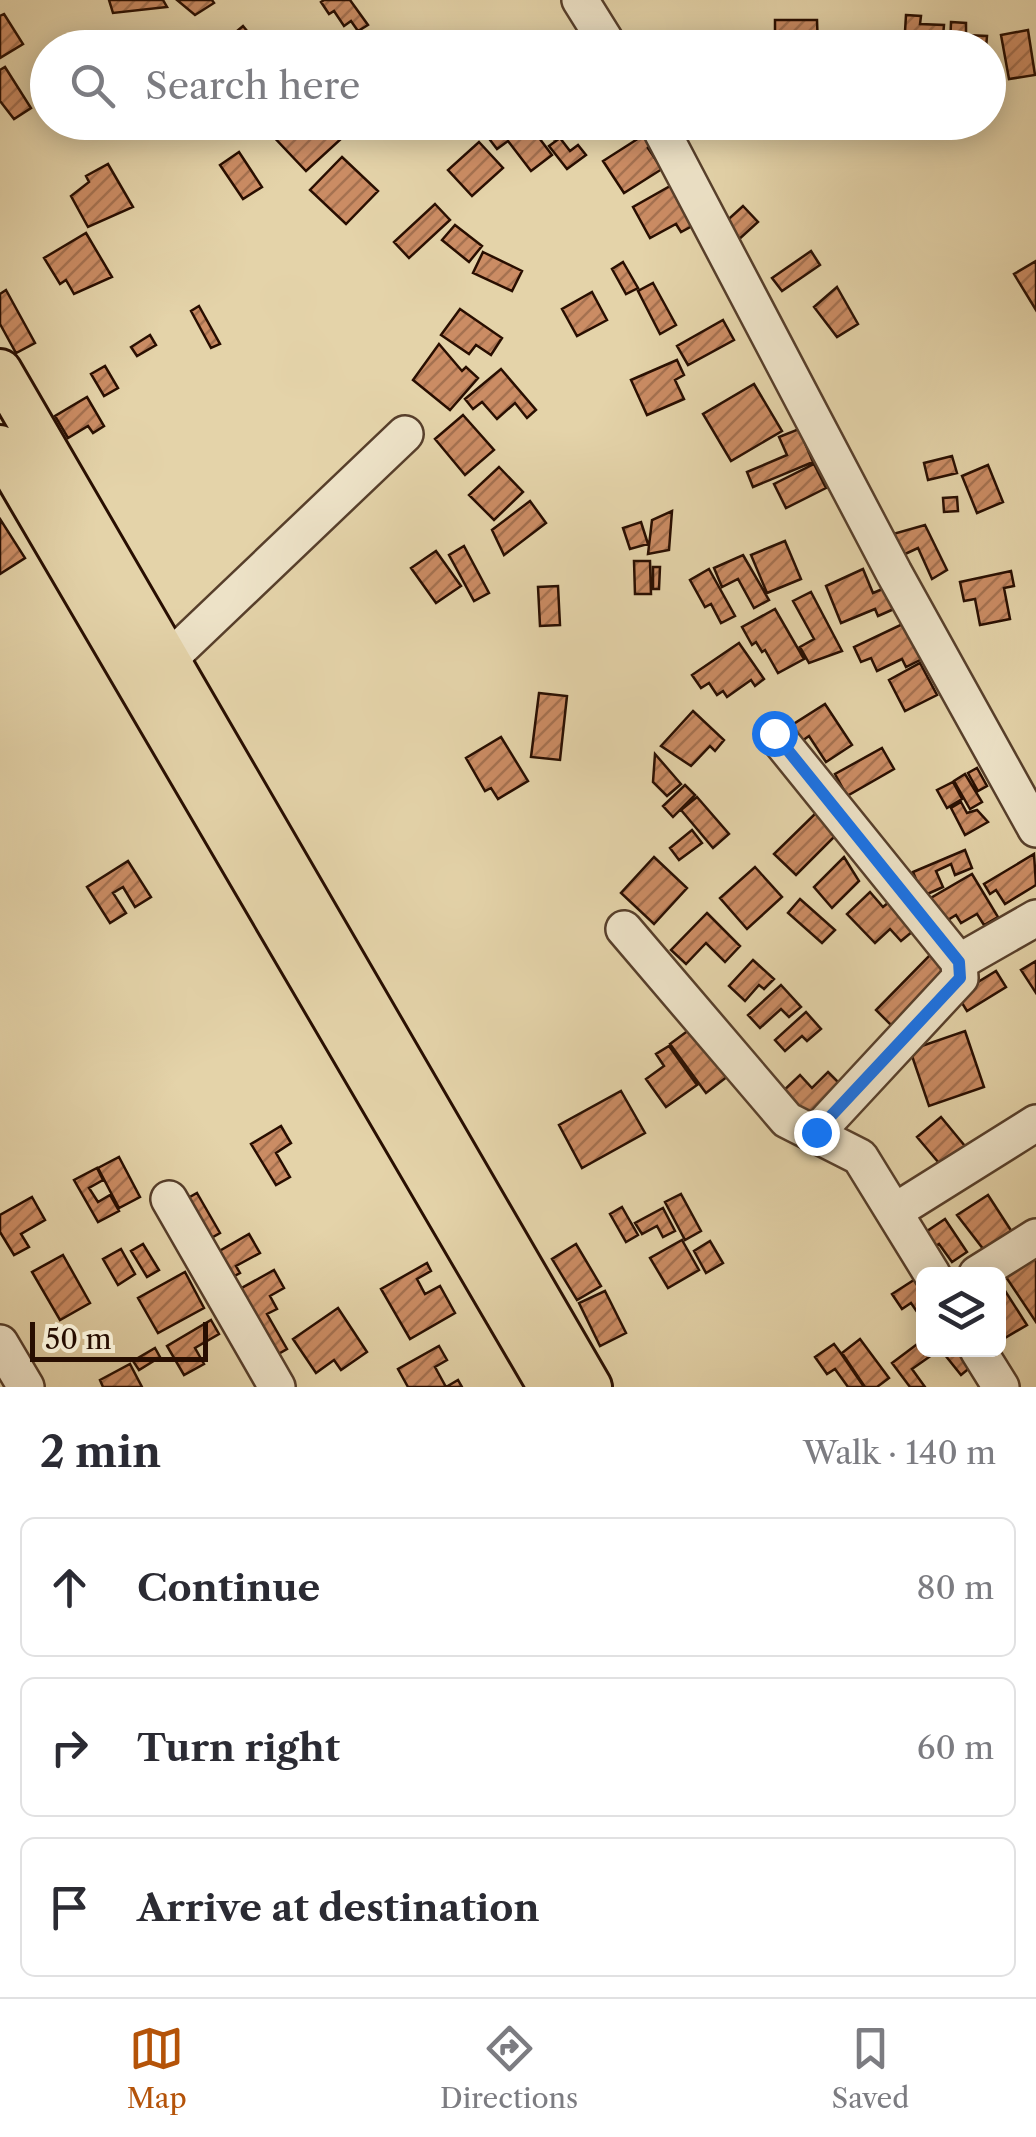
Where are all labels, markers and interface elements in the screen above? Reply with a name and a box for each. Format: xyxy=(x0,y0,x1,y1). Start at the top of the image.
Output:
search box xyxy=(30,30,1006,140)
icon: search xyxy=(65,58,120,113)
text: Search here xyxy=(145,62,360,109)
route start xyxy=(752,711,798,757)
route end xyxy=(794,1110,840,1156)
map controls xyxy=(916,1267,1006,1357)
button: layers xyxy=(916,1267,1006,1357)
scale bar xyxy=(30,1317,208,1362)
text: 50 m xyxy=(45,1322,112,1356)
text: 2 min xyxy=(40,1426,161,1478)
text: Walk · 140 m xyxy=(803,1433,996,1472)
icon: ahead xyxy=(42,1560,97,1615)
text: Continue xyxy=(137,1564,320,1611)
text: 80 m xyxy=(916,1568,994,1607)
icon: right xyxy=(42,1720,97,1775)
text: Turn right xyxy=(137,1724,340,1771)
text: 60 m xyxy=(917,1728,994,1767)
icon: arrive xyxy=(42,1880,97,1935)
text: Arrive at destination xyxy=(137,1884,540,1931)
tab: Map xyxy=(127,2021,187,2115)
tab: Directions xyxy=(440,2021,578,2115)
tab: Saved xyxy=(832,2021,909,2115)

